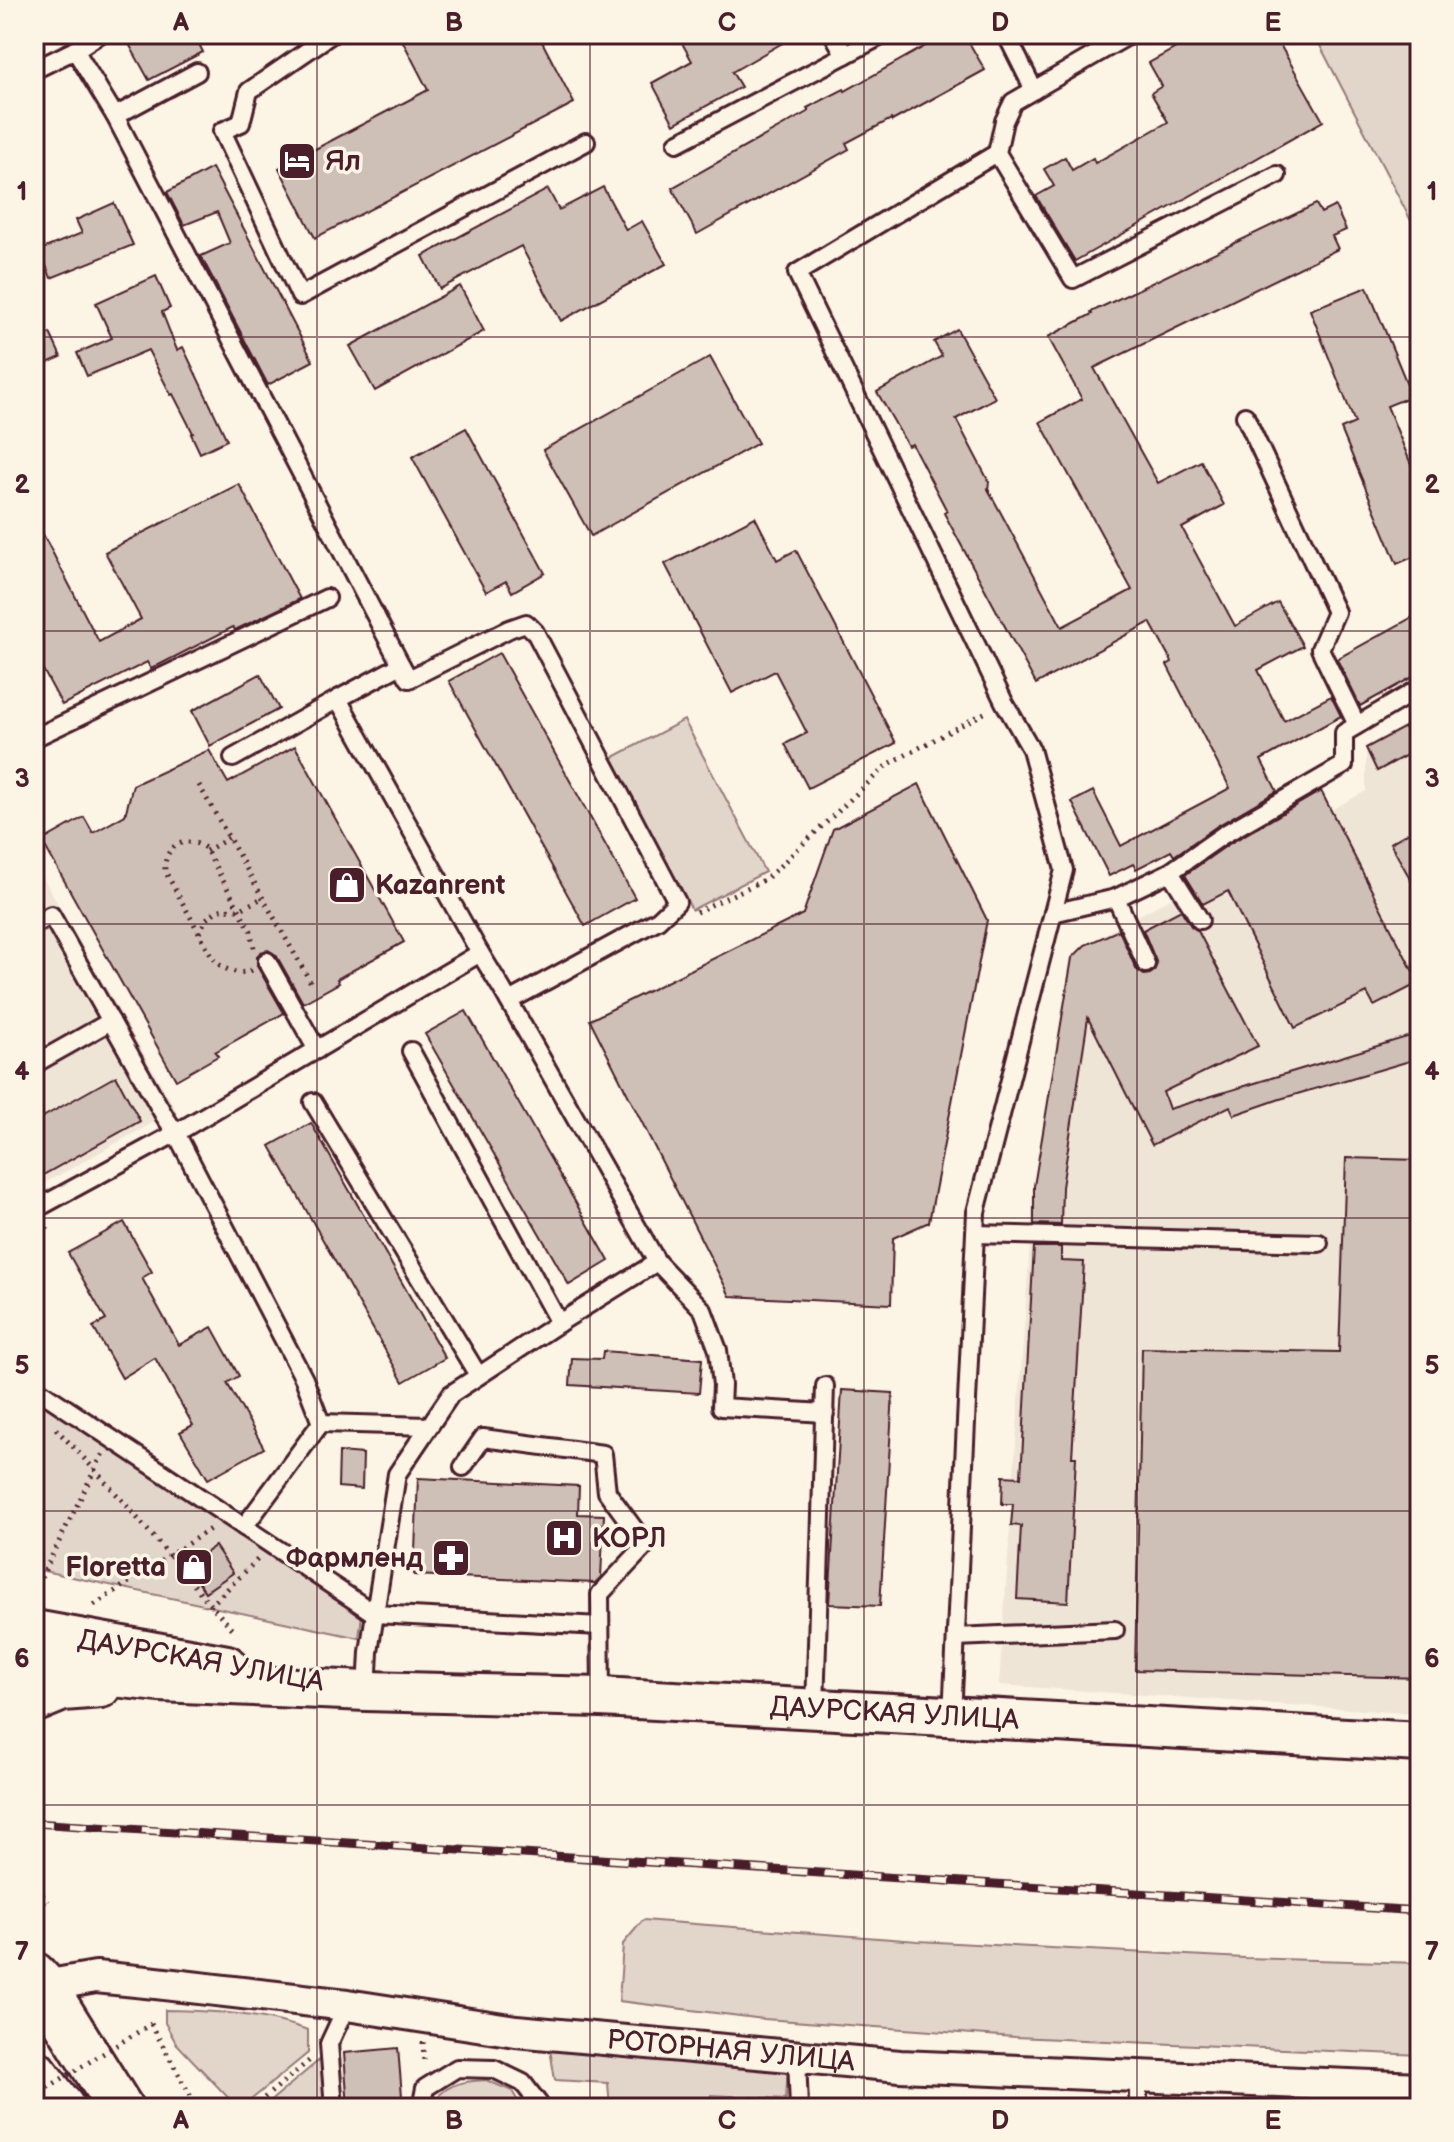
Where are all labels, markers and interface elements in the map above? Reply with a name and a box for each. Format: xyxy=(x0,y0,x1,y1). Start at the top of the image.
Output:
text: A xyxy=(172,8,189,39)
text: B xyxy=(445,8,463,39)
text: C xyxy=(718,8,736,39)
text: D xyxy=(991,8,1009,39)
text: E xyxy=(1265,8,1282,39)
hotel icon: Ял xyxy=(276,140,318,182)
place label: Ял xyxy=(325,145,361,178)
text: 1 xyxy=(17,177,27,208)
text: 1 xyxy=(1427,177,1437,208)
text: 2 xyxy=(14,470,30,501)
text: 2 xyxy=(1424,470,1440,501)
text: 3 xyxy=(14,764,30,795)
text: 3 xyxy=(1424,764,1440,795)
shop icon: Kazanrent xyxy=(326,864,368,906)
place label: Kazanrent xyxy=(375,869,505,902)
text: 4 xyxy=(14,1057,30,1088)
text: 4 xyxy=(1424,1057,1440,1088)
text: 5 xyxy=(14,1351,30,1382)
text: 5 xyxy=(1424,1351,1440,1382)
hospital icon: КОРЛ xyxy=(543,1517,585,1559)
place label: КОРЛ xyxy=(592,1522,667,1555)
pharmacy icon: Фармленд xyxy=(430,1537,472,1579)
place label: Фармленд xyxy=(286,1542,423,1575)
shop icon: Floretta xyxy=(173,1546,215,1588)
place label: Floretta xyxy=(65,1551,166,1584)
street label: ДАУРСКАЯ УЛИЦА xyxy=(75,1623,328,1699)
text: 6 xyxy=(14,1644,30,1675)
text: 6 xyxy=(1424,1644,1440,1675)
street label: ДАУРСКАЯ УЛИЦА xyxy=(769,1690,1021,1736)
text: 7 xyxy=(15,1937,29,1968)
text: 7 xyxy=(1425,1937,1439,1968)
street label: РОТОРНАЯ УЛИЦА xyxy=(605,2023,857,2078)
text: A xyxy=(172,2106,189,2137)
text: B xyxy=(445,2106,463,2137)
text: C xyxy=(718,2106,736,2137)
text: D xyxy=(991,2106,1009,2137)
text: E xyxy=(1265,2106,1282,2137)

